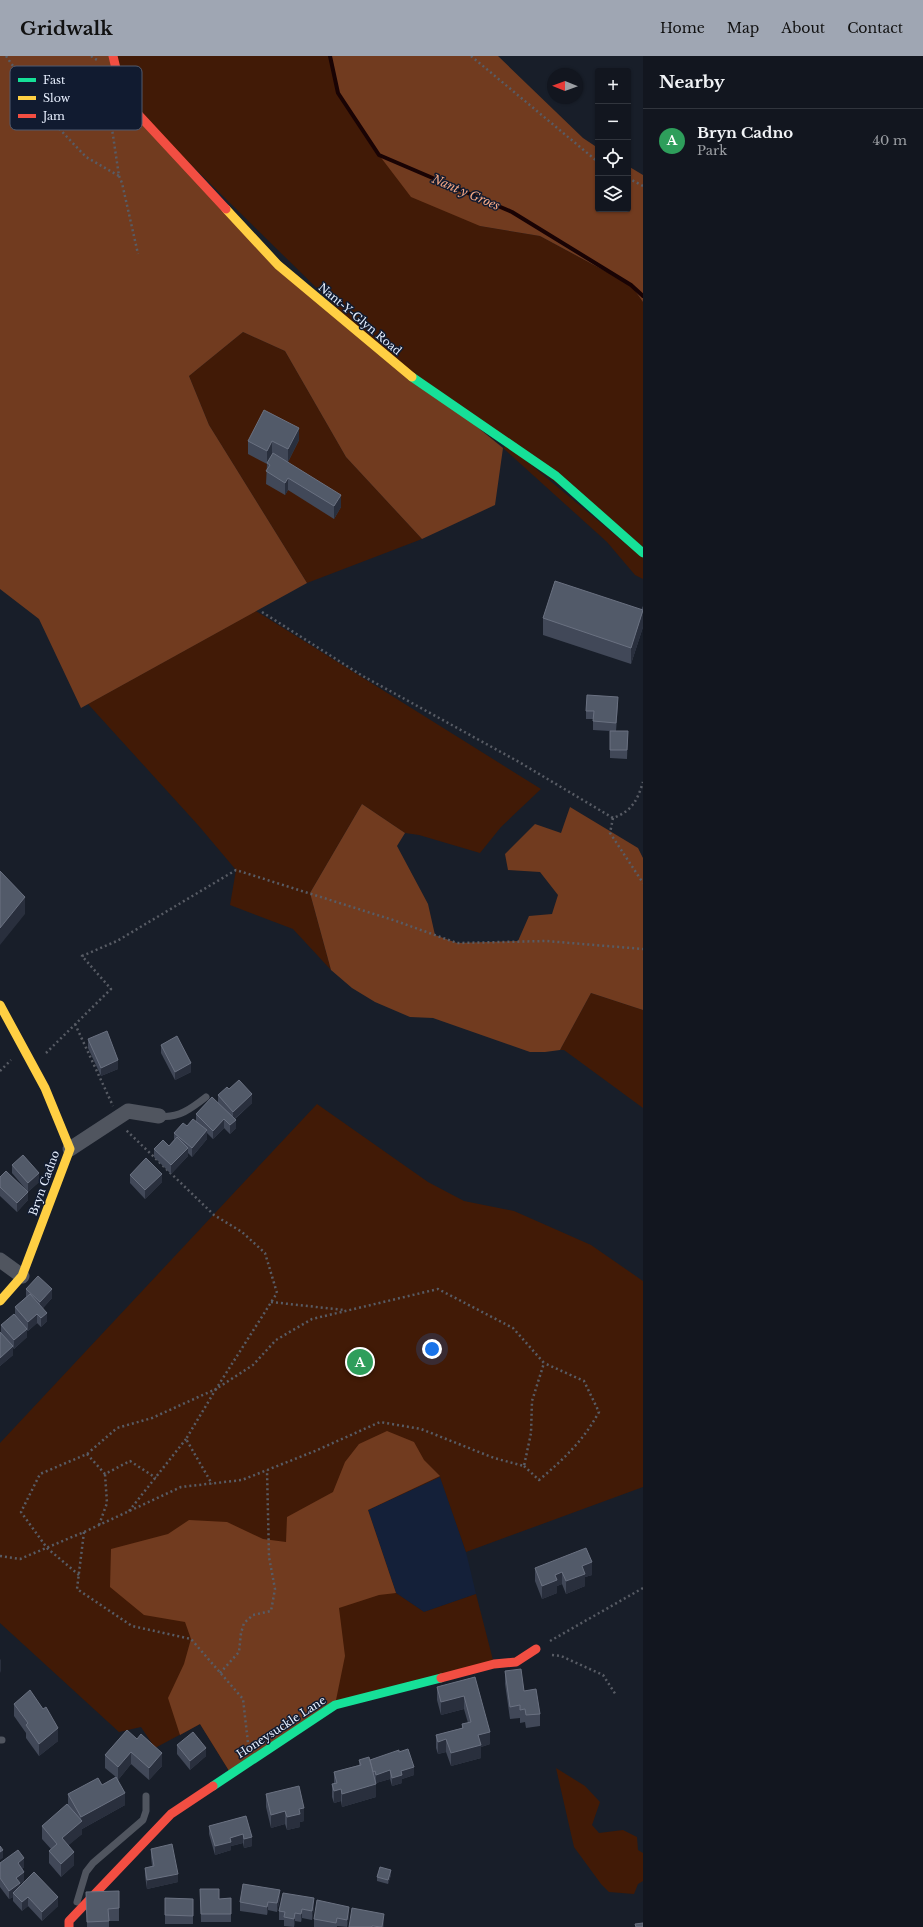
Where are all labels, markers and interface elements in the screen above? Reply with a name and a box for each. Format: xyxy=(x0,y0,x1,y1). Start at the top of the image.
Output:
text: Gridwalk xyxy=(20,17,113,40)
text: Home xyxy=(660,19,705,37)
text: Map xyxy=(727,19,759,37)
text: About xyxy=(781,19,825,37)
text: Contact xyxy=(847,19,903,37)
legend xyxy=(10,66,142,130)
north arrow xyxy=(547,68,583,104)
map controls xyxy=(595,68,631,212)
button: + xyxy=(595,68,631,104)
text: Nearby xyxy=(659,72,725,93)
text: Fast xyxy=(43,73,66,87)
text: Slow xyxy=(43,91,71,105)
button: − xyxy=(595,104,631,140)
text: Jam xyxy=(41,109,65,123)
text: Bryn Cadno xyxy=(697,123,793,142)
text: A xyxy=(667,132,677,149)
text: 40 m xyxy=(872,132,907,149)
button: locate xyxy=(595,140,631,176)
text: Park xyxy=(697,142,727,159)
water label: Nant y Groes xyxy=(429,171,503,213)
button: layers xyxy=(595,176,631,212)
street label: Nant-Y-Glyn Road xyxy=(316,280,405,358)
street label: Bryn Cadno xyxy=(26,1148,62,1218)
your location xyxy=(422,1339,442,1359)
pin: A xyxy=(347,1347,373,1377)
street label: Honeysuckle Lane xyxy=(234,1693,328,1761)

